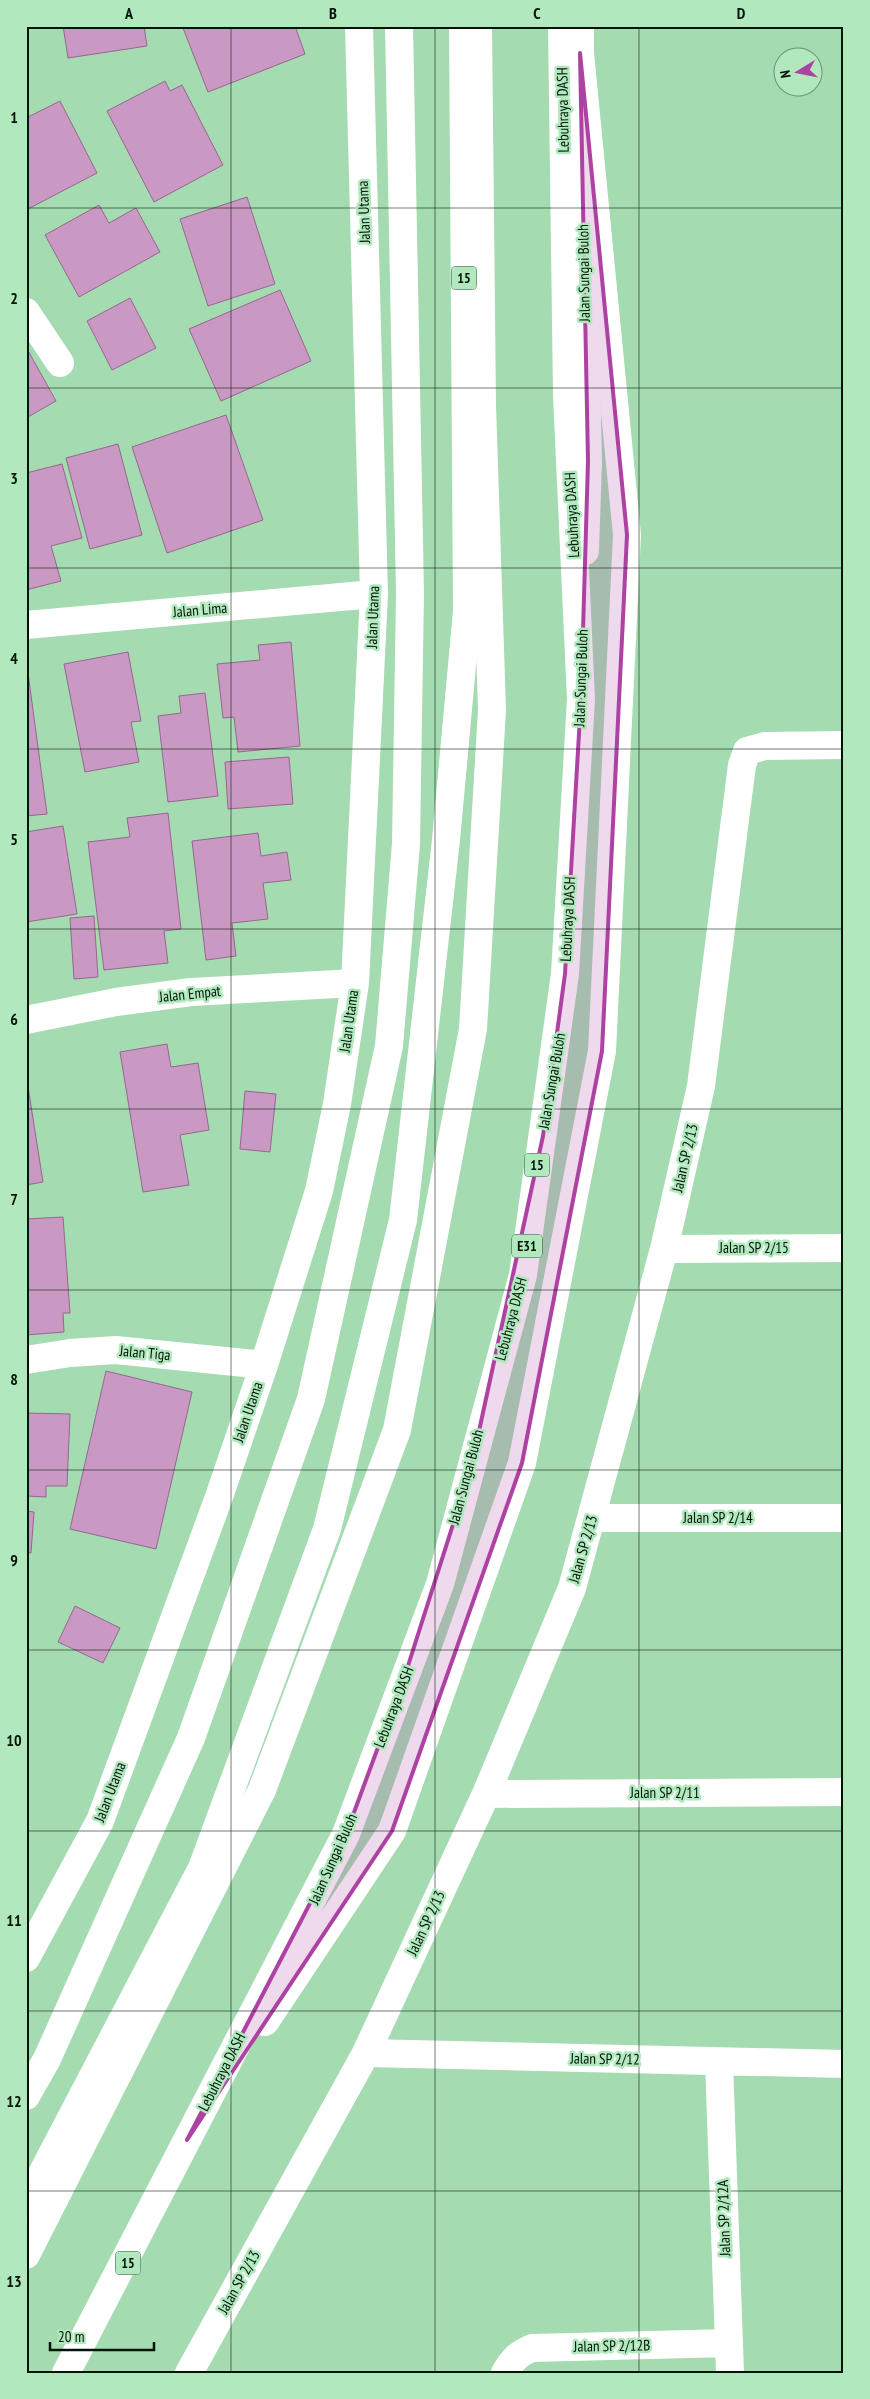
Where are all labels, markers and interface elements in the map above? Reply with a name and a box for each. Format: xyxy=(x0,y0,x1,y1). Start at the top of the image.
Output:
text: A xyxy=(124,3,134,23)
text: B xyxy=(329,3,337,23)
text: C xyxy=(533,3,541,23)
text: D xyxy=(737,3,746,23)
north arrow xyxy=(772,48,822,98)
street label: Lebuhraya DASH xyxy=(552,67,573,153)
text: N xyxy=(776,69,795,80)
text: 1 xyxy=(10,107,18,127)
street label: Jalan Utama xyxy=(353,180,374,245)
street label: Jalan Sungai Buloh xyxy=(573,224,594,323)
road number: 15 xyxy=(452,266,476,290)
text: 2 xyxy=(10,288,18,308)
text: 3 xyxy=(10,468,18,488)
street label: Lebuhraya DASH xyxy=(560,472,583,558)
street label: Jalan Utama xyxy=(362,585,383,650)
street label: Jalan Lima xyxy=(171,598,228,621)
street label: Jalan Sungai Buloh xyxy=(569,629,592,728)
text: 4 xyxy=(10,648,18,668)
text: 5 xyxy=(10,829,18,849)
street label: Lebuhraya DASH xyxy=(556,876,579,962)
street label: Jalan Empat xyxy=(157,981,222,1006)
street label: Jalan Utama xyxy=(335,989,362,1054)
text: 6 xyxy=(10,1009,18,1029)
street label: Jalan Sungai Buloh xyxy=(534,1031,569,1132)
street label: Jalan SP 2/13 xyxy=(667,1122,702,1195)
road number: 15 xyxy=(524,1154,550,1176)
text: 7 xyxy=(10,1189,18,1209)
road number: E31 xyxy=(512,1234,542,1258)
street label: Jalan SP 2/15 xyxy=(718,1238,789,1257)
street label: Lebuhraya DASH xyxy=(490,1275,531,1363)
street label: Jalan Tiga xyxy=(118,1341,171,1364)
text: 8 xyxy=(10,1369,18,1389)
street label: Jalan Utama xyxy=(228,1379,267,1445)
street label: Jalan Sungai Buloh xyxy=(443,1427,487,1527)
street label: Jalan SP 2/14 xyxy=(682,1508,753,1527)
street label: Jalan SP 2/13 xyxy=(564,1513,601,1586)
text: 9 xyxy=(10,1550,18,1570)
street label: Lebuhraya DASH xyxy=(369,1664,418,1750)
text: 10 xyxy=(6,1730,22,1750)
street label: Jalan Utama xyxy=(89,1759,130,1825)
street label: Jalan SP 2/11 xyxy=(629,1783,700,1802)
street label: Jalan Sungai Buloh xyxy=(304,1810,361,1908)
street label: Jalan SP 2/13 xyxy=(402,1887,449,1959)
text: 11 xyxy=(6,1910,22,1930)
street label: Lebuhraya DASH xyxy=(194,2029,249,2114)
street label: Jalan SP 2/12 xyxy=(569,2048,640,2069)
text: 12 xyxy=(6,2091,22,2111)
street label: Jalan SP 2/12A xyxy=(713,2179,734,2258)
street label: Jalan SP 2/13 xyxy=(213,2247,264,2318)
road number: 15 xyxy=(116,2252,140,2274)
text: 13 xyxy=(6,2271,22,2291)
scale bar xyxy=(50,2319,154,2351)
text: 20 m xyxy=(58,2327,84,2346)
street label: Jalan SP 2/12B xyxy=(573,2335,650,2356)

